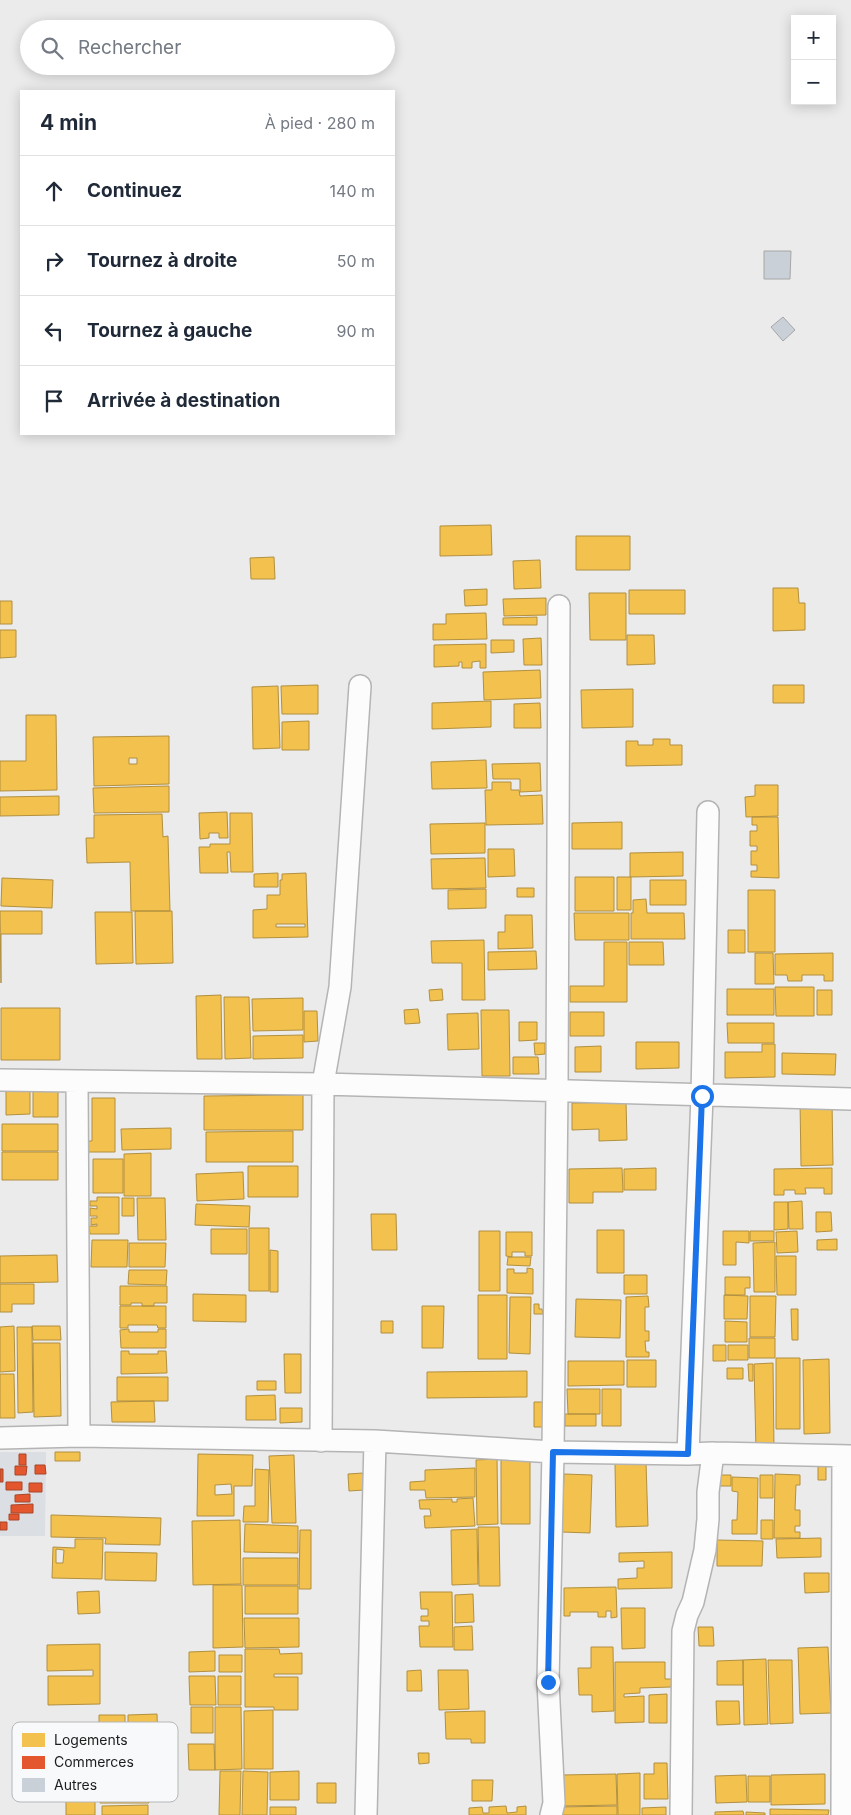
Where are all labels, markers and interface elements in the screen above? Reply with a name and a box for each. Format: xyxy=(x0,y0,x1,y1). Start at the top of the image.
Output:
map controls xyxy=(791,15,836,105)
button: + xyxy=(791,15,836,60)
search box xyxy=(20,20,395,75)
icon: search xyxy=(38,34,66,62)
text: Rechercher xyxy=(78,36,181,59)
button: − xyxy=(791,60,836,105)
text: 4 min xyxy=(40,110,97,135)
text: À pied · 280 m xyxy=(265,113,375,133)
icon: ahead xyxy=(40,177,68,205)
text: Continuez xyxy=(87,179,182,202)
text: 140 m xyxy=(330,181,375,201)
icon: right xyxy=(40,247,68,275)
text: Tournez à droite xyxy=(87,249,237,272)
text: 50 m xyxy=(337,251,375,271)
icon: left xyxy=(40,317,68,345)
text: Tournez à gauche xyxy=(87,319,252,342)
text: 90 m xyxy=(336,321,375,341)
icon: arrive xyxy=(40,387,68,415)
text: Arrivée à destination xyxy=(87,389,280,412)
route start xyxy=(691,1085,714,1108)
route end xyxy=(537,1671,560,1694)
legend xyxy=(12,1722,178,1802)
text: Logements xyxy=(54,1731,128,1748)
text: Commerces xyxy=(54,1753,134,1770)
text: Autres xyxy=(54,1776,97,1793)

